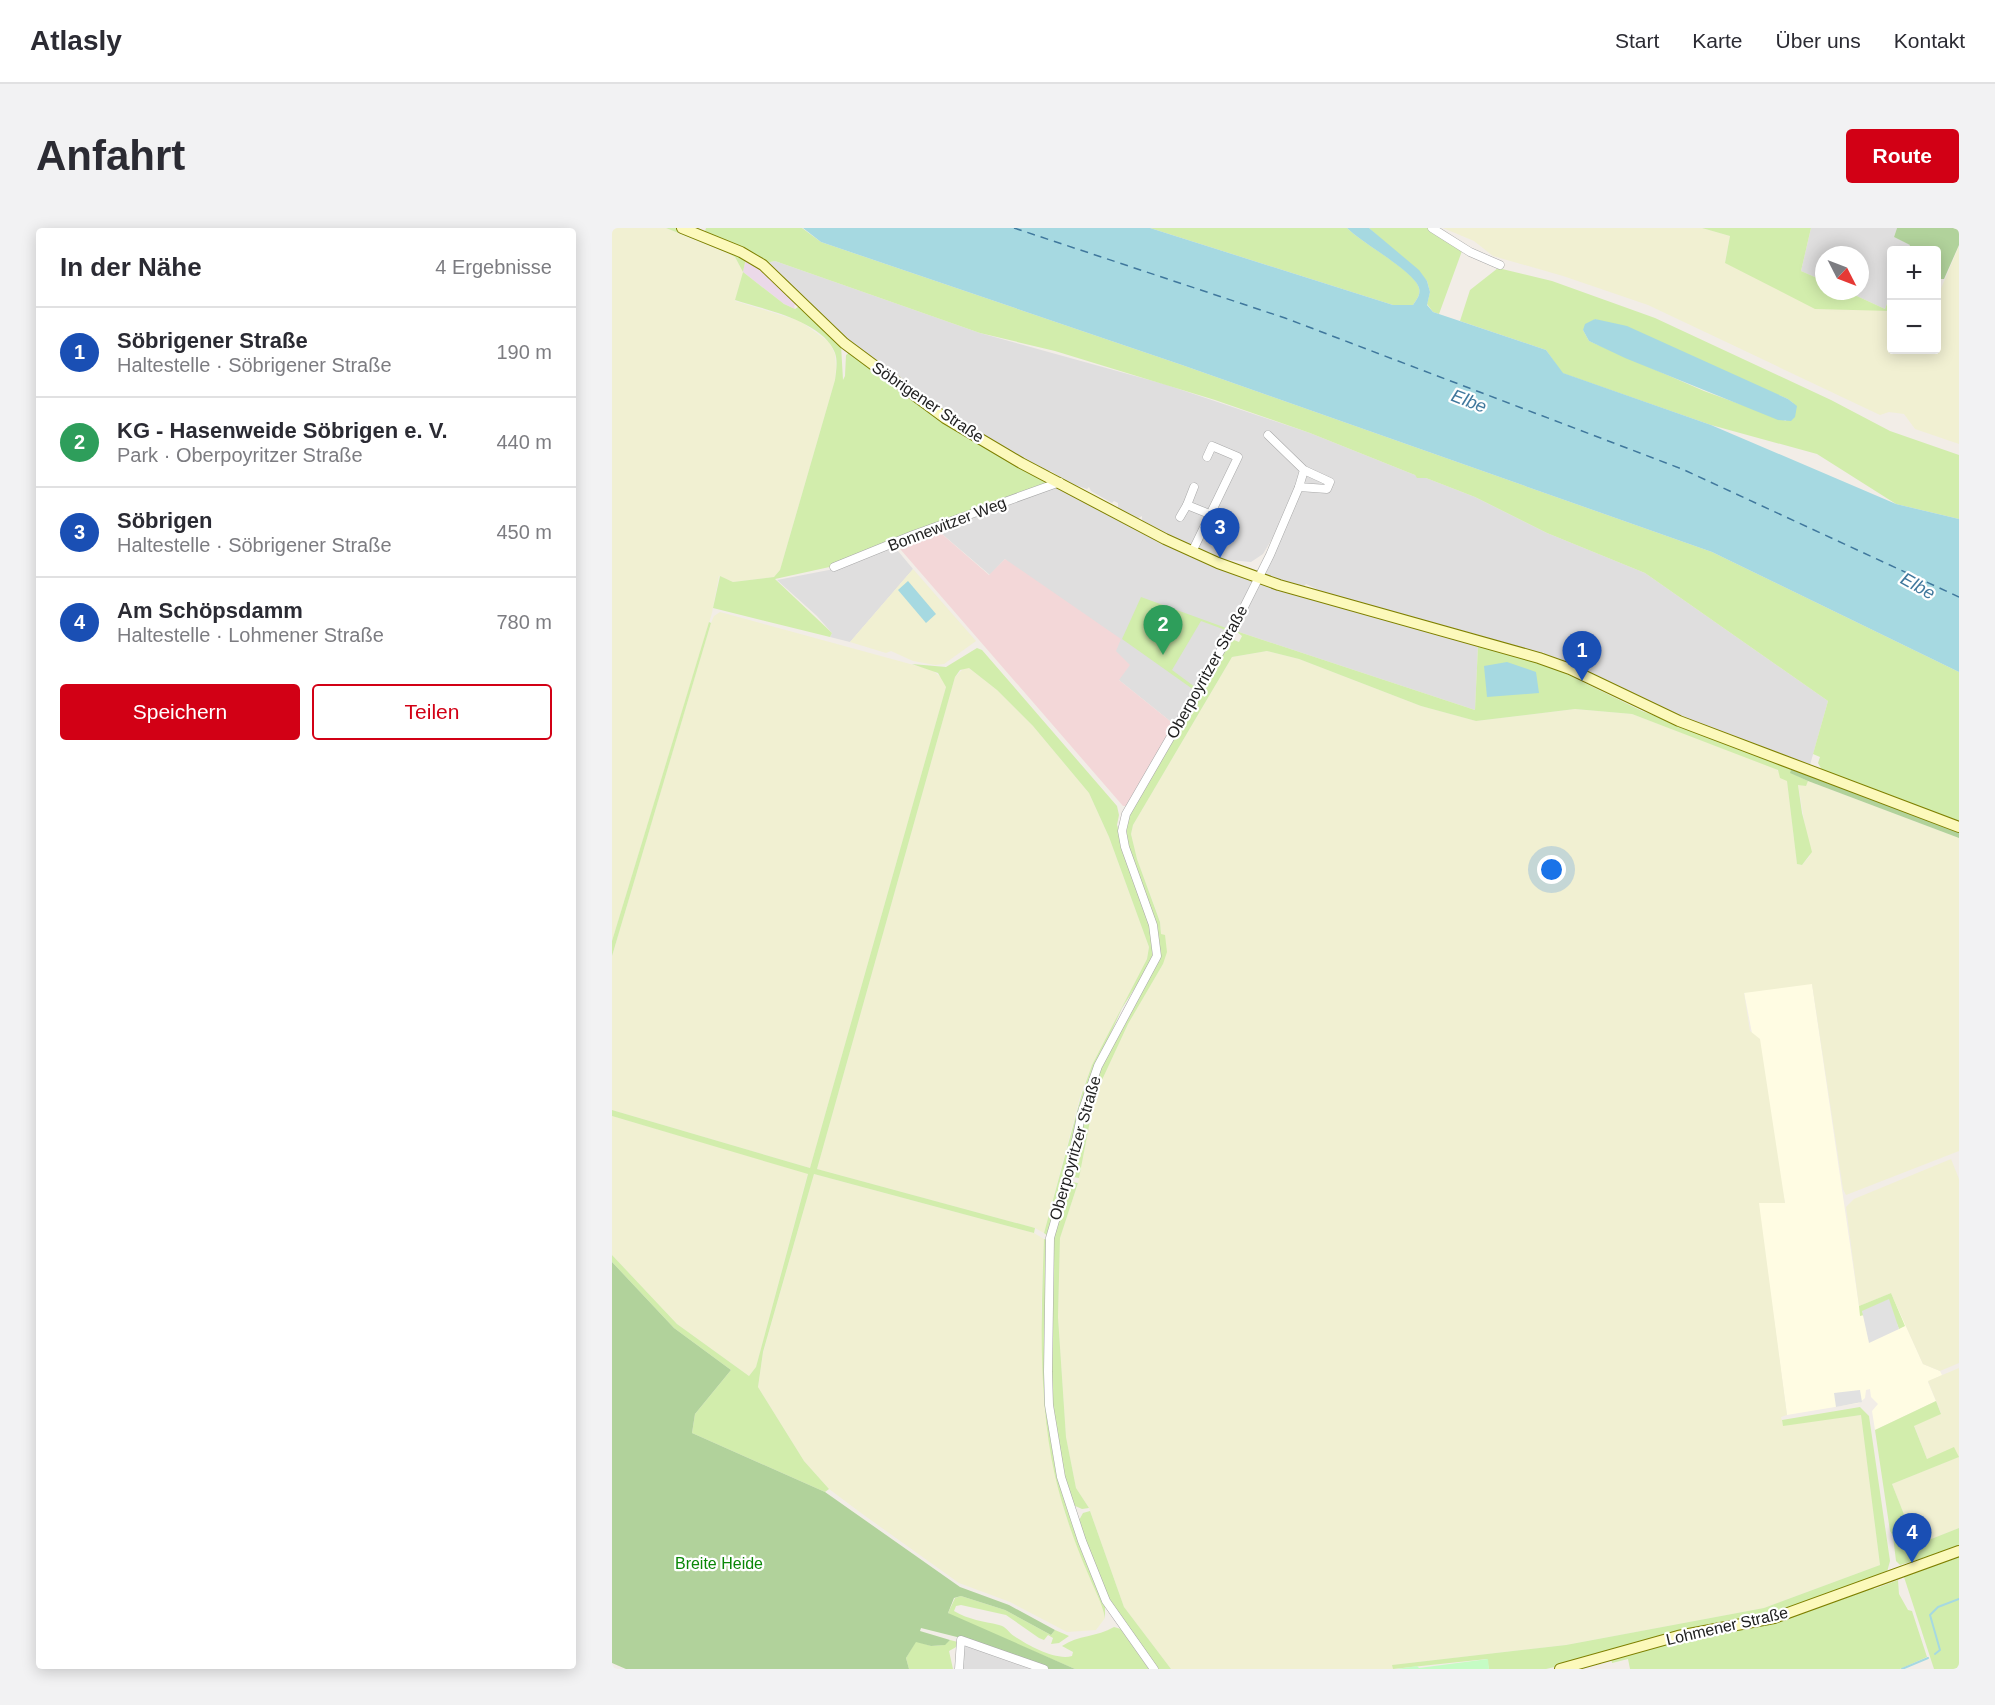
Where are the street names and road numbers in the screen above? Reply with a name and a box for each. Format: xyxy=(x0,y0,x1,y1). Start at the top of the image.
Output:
street label: Söbrigener Straße xyxy=(869,358,987,446)
street label: Bonnewitzer Weg xyxy=(886,494,1008,554)
street label: Oberpoyritzer Straße xyxy=(1163,602,1251,741)
street label: Oberpoyritzer Straße xyxy=(1046,1074,1104,1222)
street label: Lohmener Straße xyxy=(1664,1604,1790,1648)

